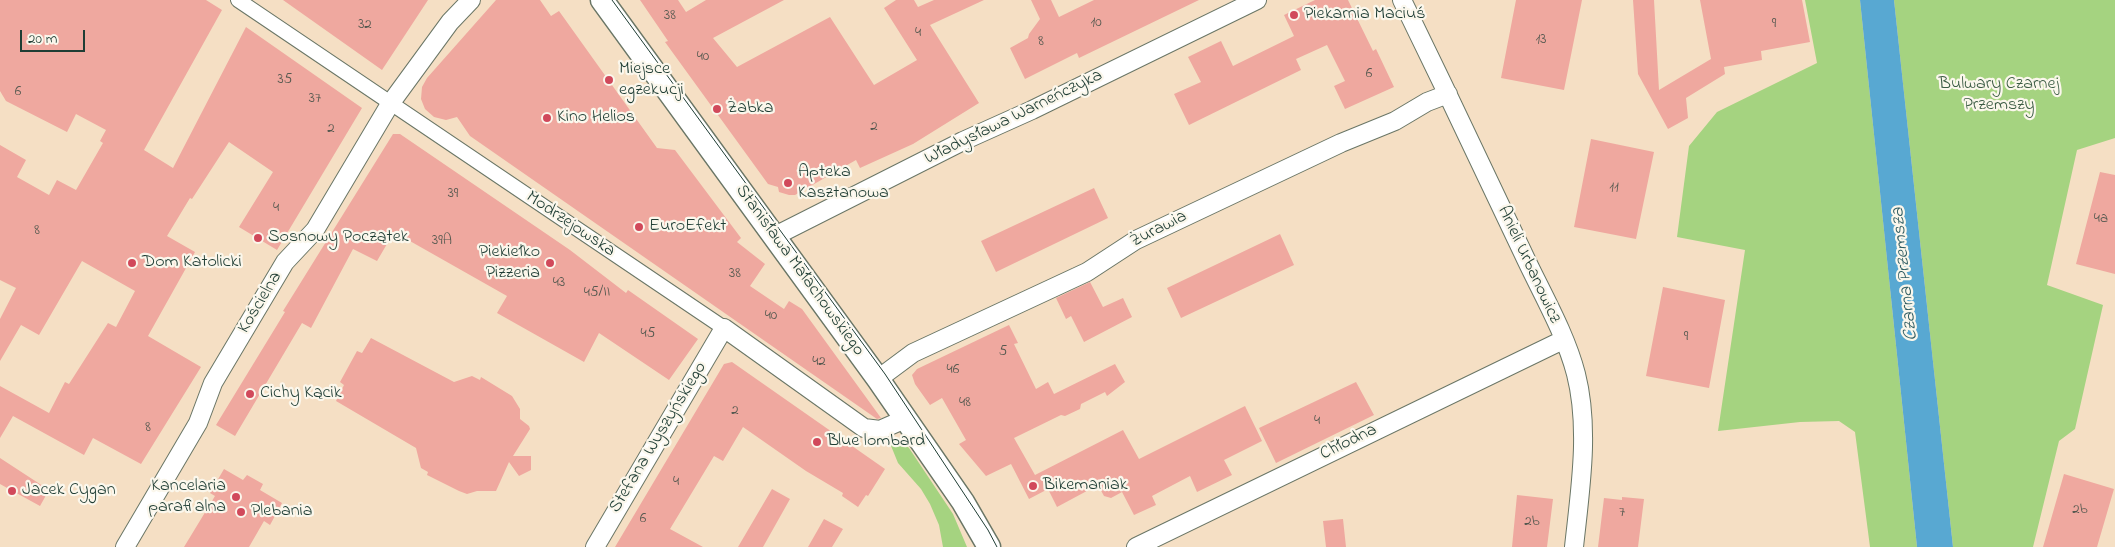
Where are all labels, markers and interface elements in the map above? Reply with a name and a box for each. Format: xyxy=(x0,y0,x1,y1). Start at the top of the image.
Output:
place label: Piekarnia Maciuś xyxy=(1304,4,1425,26)
house number: 38 xyxy=(664,8,676,26)
marker: Piekarnia Maciuś xyxy=(1288,9,1300,21)
house number: 10 xyxy=(1090,15,1102,33)
house number: 9 xyxy=(1772,16,1776,34)
house number: 32 xyxy=(358,17,372,35)
scale bar xyxy=(22,20,88,52)
house number: 4 xyxy=(915,25,921,43)
text: 20 m xyxy=(28,28,57,50)
house number: 13 xyxy=(1536,32,1546,50)
house number: 8 xyxy=(1038,34,1044,52)
house number: 40 xyxy=(697,49,709,67)
place label: Miejsce egzekucji xyxy=(619,59,684,102)
street label: Władysława Warneńczyka xyxy=(922,66,1106,170)
house number: 6 xyxy=(1366,66,1372,84)
house number: 35 xyxy=(278,72,292,90)
marker: Miejsce egzekucji xyxy=(603,74,615,86)
park label: Bulwary Czarnej Przemszy xyxy=(1939,74,2059,116)
house number: 6 xyxy=(15,84,21,102)
house number: 37 xyxy=(309,91,321,109)
place label: Żabka xyxy=(727,98,774,120)
marker: Żabka xyxy=(711,103,723,115)
place label: Kino Helios xyxy=(557,107,635,129)
marker: Kino Helios xyxy=(541,112,553,124)
house number: 2 xyxy=(870,119,878,137)
house number: 2 xyxy=(327,121,335,139)
place label: Apteka Kasztanowa xyxy=(798,162,889,204)
marker: Apteka Kasztanowa xyxy=(782,177,794,189)
house number: 11 xyxy=(1609,180,1619,198)
street label: Stanisława Małachowskiego xyxy=(730,181,868,361)
house number: 39 xyxy=(448,186,458,204)
street label: Modrzejowska xyxy=(521,187,619,263)
house number: 4 xyxy=(273,200,279,218)
street label: Anieli Urbanowicz xyxy=(1491,203,1565,327)
water label: Czarna Przemsza xyxy=(1888,206,1924,342)
street label: Żurawia xyxy=(1127,207,1191,253)
house number: 4a xyxy=(2094,211,2108,229)
place label: EuroEfekt xyxy=(649,216,726,238)
marker: EuroEfekt xyxy=(633,221,645,233)
house number: 8 xyxy=(34,223,40,241)
place label: Sosnowy Początek xyxy=(268,227,409,249)
marker: Sosnowy Początek xyxy=(252,232,264,244)
house number: 39A xyxy=(432,233,452,251)
place label: Piekiełko Pizzeria xyxy=(479,242,540,284)
place label: Dom Katolicki xyxy=(142,252,242,274)
marker: Dom Katolicki xyxy=(126,257,138,269)
marker: Piekiełko Pizzeria xyxy=(544,257,556,269)
house number: 38 xyxy=(729,266,741,284)
street label: Kościelna xyxy=(234,268,288,338)
house number: 43 xyxy=(553,275,565,293)
house number: 45/II xyxy=(584,285,610,303)
house number: 40 xyxy=(765,308,777,326)
house number: 45 xyxy=(641,326,655,344)
house number: 9 xyxy=(1684,329,1688,347)
house number: 5 xyxy=(999,344,1007,362)
house number: 42 xyxy=(812,354,826,372)
street label: Stefana Wyszyńskiego xyxy=(605,359,713,517)
house number: 46 xyxy=(947,362,959,380)
place label: Cichy Kącik xyxy=(260,383,342,405)
marker: Cichy Kącik xyxy=(244,388,256,400)
house number: 48 xyxy=(959,395,971,413)
house number: 2 xyxy=(731,403,739,421)
house number: 4 xyxy=(1314,413,1320,431)
house number: 8 xyxy=(145,420,151,438)
street label: Chłodna xyxy=(1317,420,1381,466)
place label: Blue lombard xyxy=(827,431,925,453)
marker: Blue lombard xyxy=(811,436,823,448)
house number: 4 xyxy=(673,474,679,492)
place label: Bikemaniak xyxy=(1043,475,1128,497)
place label: Kancelaria parafialna xyxy=(148,476,226,518)
place label: Jacek Cygan xyxy=(22,480,116,502)
marker: Bikemaniak xyxy=(1027,480,1039,492)
marker: Jacek Cygan xyxy=(6,485,18,497)
marker: Kancelaria parafialna xyxy=(230,491,242,503)
place label: Plebania xyxy=(251,501,312,523)
house number: 2b xyxy=(2072,502,2088,520)
house number: 7 xyxy=(1619,505,1625,523)
marker: Plebania xyxy=(235,506,247,518)
house number: 6 xyxy=(640,511,646,529)
house number: 2b xyxy=(1524,514,1540,532)

